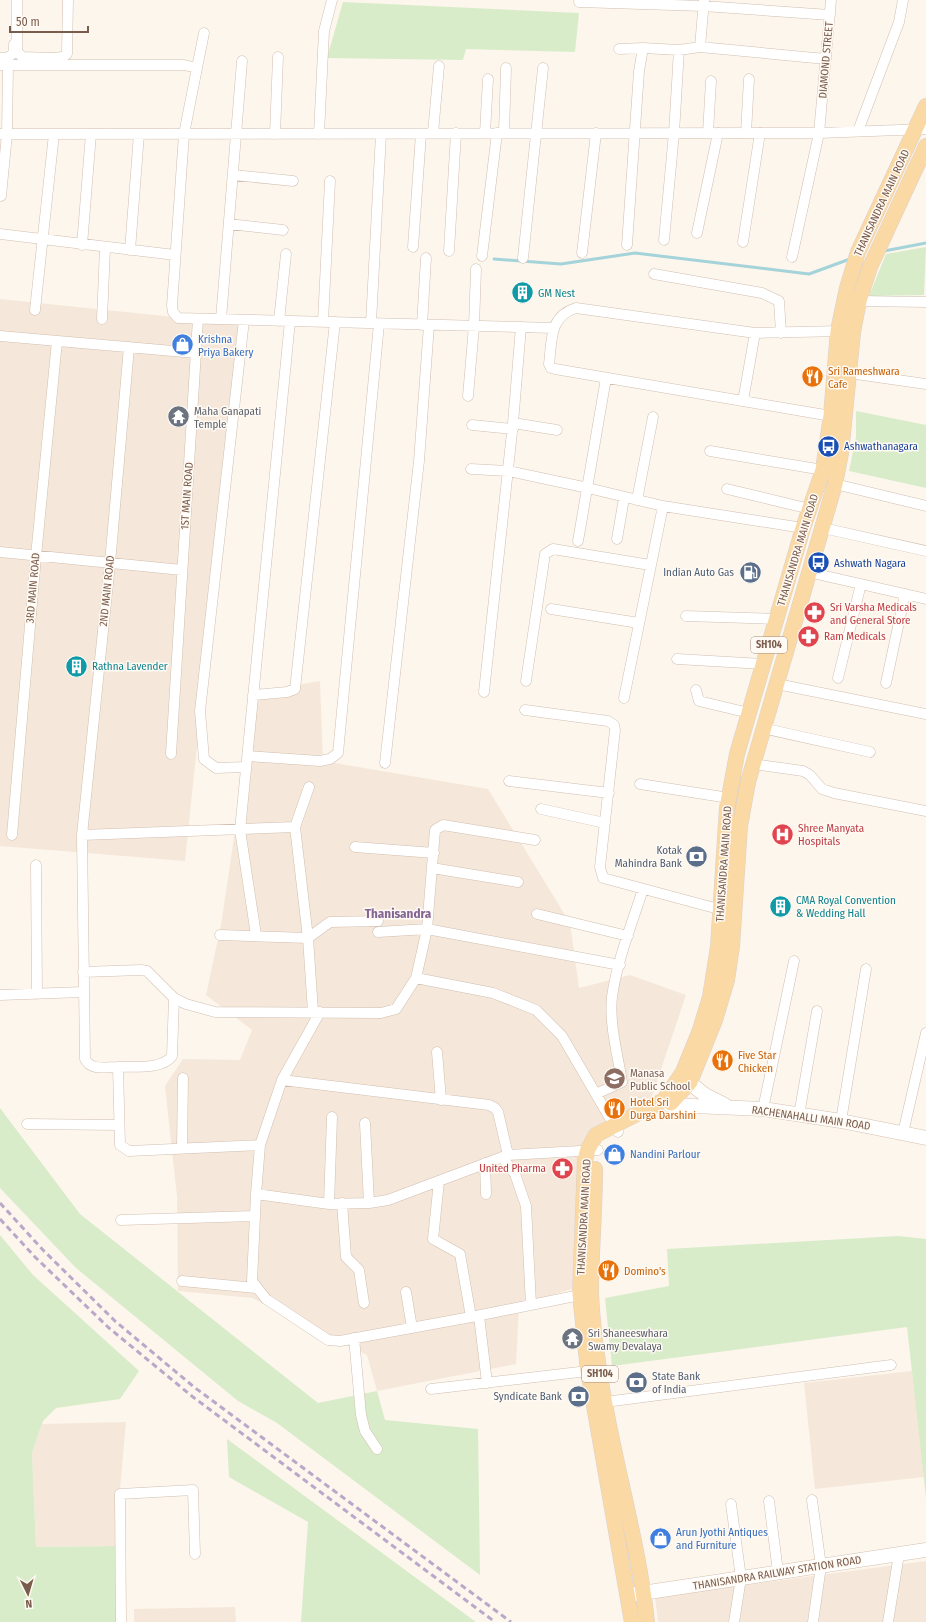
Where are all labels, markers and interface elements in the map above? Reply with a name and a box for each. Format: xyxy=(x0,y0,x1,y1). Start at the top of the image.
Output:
scale bar xyxy=(10,8,88,34)
text: 50 m xyxy=(16,15,40,29)
street label: DIAMOND STREET xyxy=(816,20,836,99)
street label: THANISANDRA MAIN ROAD xyxy=(852,148,912,258)
building icon: GM Nest xyxy=(509,280,535,306)
place label: GM Nest xyxy=(538,287,576,300)
shop icon: Krishna Priya Bakery xyxy=(170,332,196,358)
place label: Krishna Priya Bakery xyxy=(198,333,254,359)
restaurant icon: Sri Rameshwara Cafe xyxy=(800,364,826,390)
place label: Sri Rameshwara Cafe xyxy=(828,365,900,391)
temple icon: Maha Ganapati Temple xyxy=(165,404,191,430)
place label: Maha Ganapati Temple xyxy=(194,405,262,431)
bus stop icon: Ashwathanagara xyxy=(815,433,841,459)
place label: Ashwathanagara xyxy=(844,440,918,453)
street label: 1ST MAIN ROAD xyxy=(178,462,196,530)
street label: THANISANDRA MAIN ROAD xyxy=(775,492,821,608)
bus stop icon: Ashwath Nagara xyxy=(806,550,832,576)
street label: 3RD MAIN ROAD xyxy=(23,552,43,624)
street label: 2ND MAIN ROAD xyxy=(97,555,117,627)
place label: Ashwath Nagara xyxy=(834,557,906,570)
fuel station icon: Indian Auto Gas xyxy=(737,559,763,585)
place label: Indian Auto Gas xyxy=(663,566,734,579)
pharmacy icon: Sri Varsha Medicals and General Store xyxy=(801,600,827,626)
place label: Sri Varsha Medicals and General Store xyxy=(830,601,917,627)
pharmacy icon: Ram Medicals xyxy=(795,623,821,649)
place label: Ram Medicals xyxy=(824,630,886,643)
road number: SH104 xyxy=(751,637,787,653)
building icon: Rathna Lavender xyxy=(64,653,90,679)
place label: Rathna Lavender xyxy=(92,660,168,673)
street label: THANISANDRA MAIN ROAD xyxy=(713,806,735,922)
hospital icon: Shree Manyata Hospitals xyxy=(769,821,795,847)
place label: Shree Manyata Hospitals xyxy=(798,822,864,848)
bank icon: Kotak Mahindra Bank xyxy=(684,843,710,869)
place label: Kotak Mahindra Bank xyxy=(615,844,683,870)
building icon: CMA Royal Convention & Wedding Hall xyxy=(767,893,793,919)
place label: CMA Royal Convention & Wedding Hall xyxy=(796,894,896,920)
district label: Thanisandra xyxy=(365,906,432,921)
restaurant icon: Five Star Chicken xyxy=(709,1048,735,1074)
place label: Five Star Chicken xyxy=(738,1049,776,1075)
school or university icon: Manasa Public School xyxy=(601,1066,627,1092)
place label: Manasa Public School xyxy=(630,1067,691,1093)
restaurant icon: Hotel Sri Durga Darshini xyxy=(601,1095,627,1121)
place label: Hotel Sri Durga Darshini xyxy=(630,1096,696,1122)
street label: RACHENAHALLI MAIN ROAD xyxy=(751,1103,871,1133)
shop icon: Nandini Parlour xyxy=(601,1141,627,1167)
place label: Nandini Parlour xyxy=(630,1148,700,1161)
pharmacy icon: United Pharma xyxy=(549,1155,575,1181)
street label: THANISANDRA MAIN ROAD xyxy=(574,1159,594,1275)
place label: United Pharma xyxy=(479,1162,546,1175)
restaurant icon: Domino's xyxy=(595,1258,621,1284)
place label: Domino's xyxy=(624,1265,666,1278)
temple icon: Sri Shaneeswhara Swamy Devalaya xyxy=(559,1326,585,1352)
place label: Sri Shaneeswhara Swamy Devalaya xyxy=(588,1327,668,1353)
road number: SH104 xyxy=(582,1366,618,1382)
bank icon: State Bank of India xyxy=(624,1369,650,1395)
place label: State Bank of India xyxy=(652,1370,701,1396)
bank icon: Syndicate Bank xyxy=(565,1383,591,1409)
place label: Syndicate Bank xyxy=(494,1390,563,1403)
shop icon: Arun Jyothi Antiques and Furniture xyxy=(648,1525,674,1551)
place label: Arun Jyothi Antiques and Furniture xyxy=(676,1526,768,1552)
street label: THANISANDRA RAILWAY STATION ROAD xyxy=(692,1553,862,1593)
north arrow xyxy=(8,1574,48,1614)
text: N xyxy=(25,1597,33,1610)

